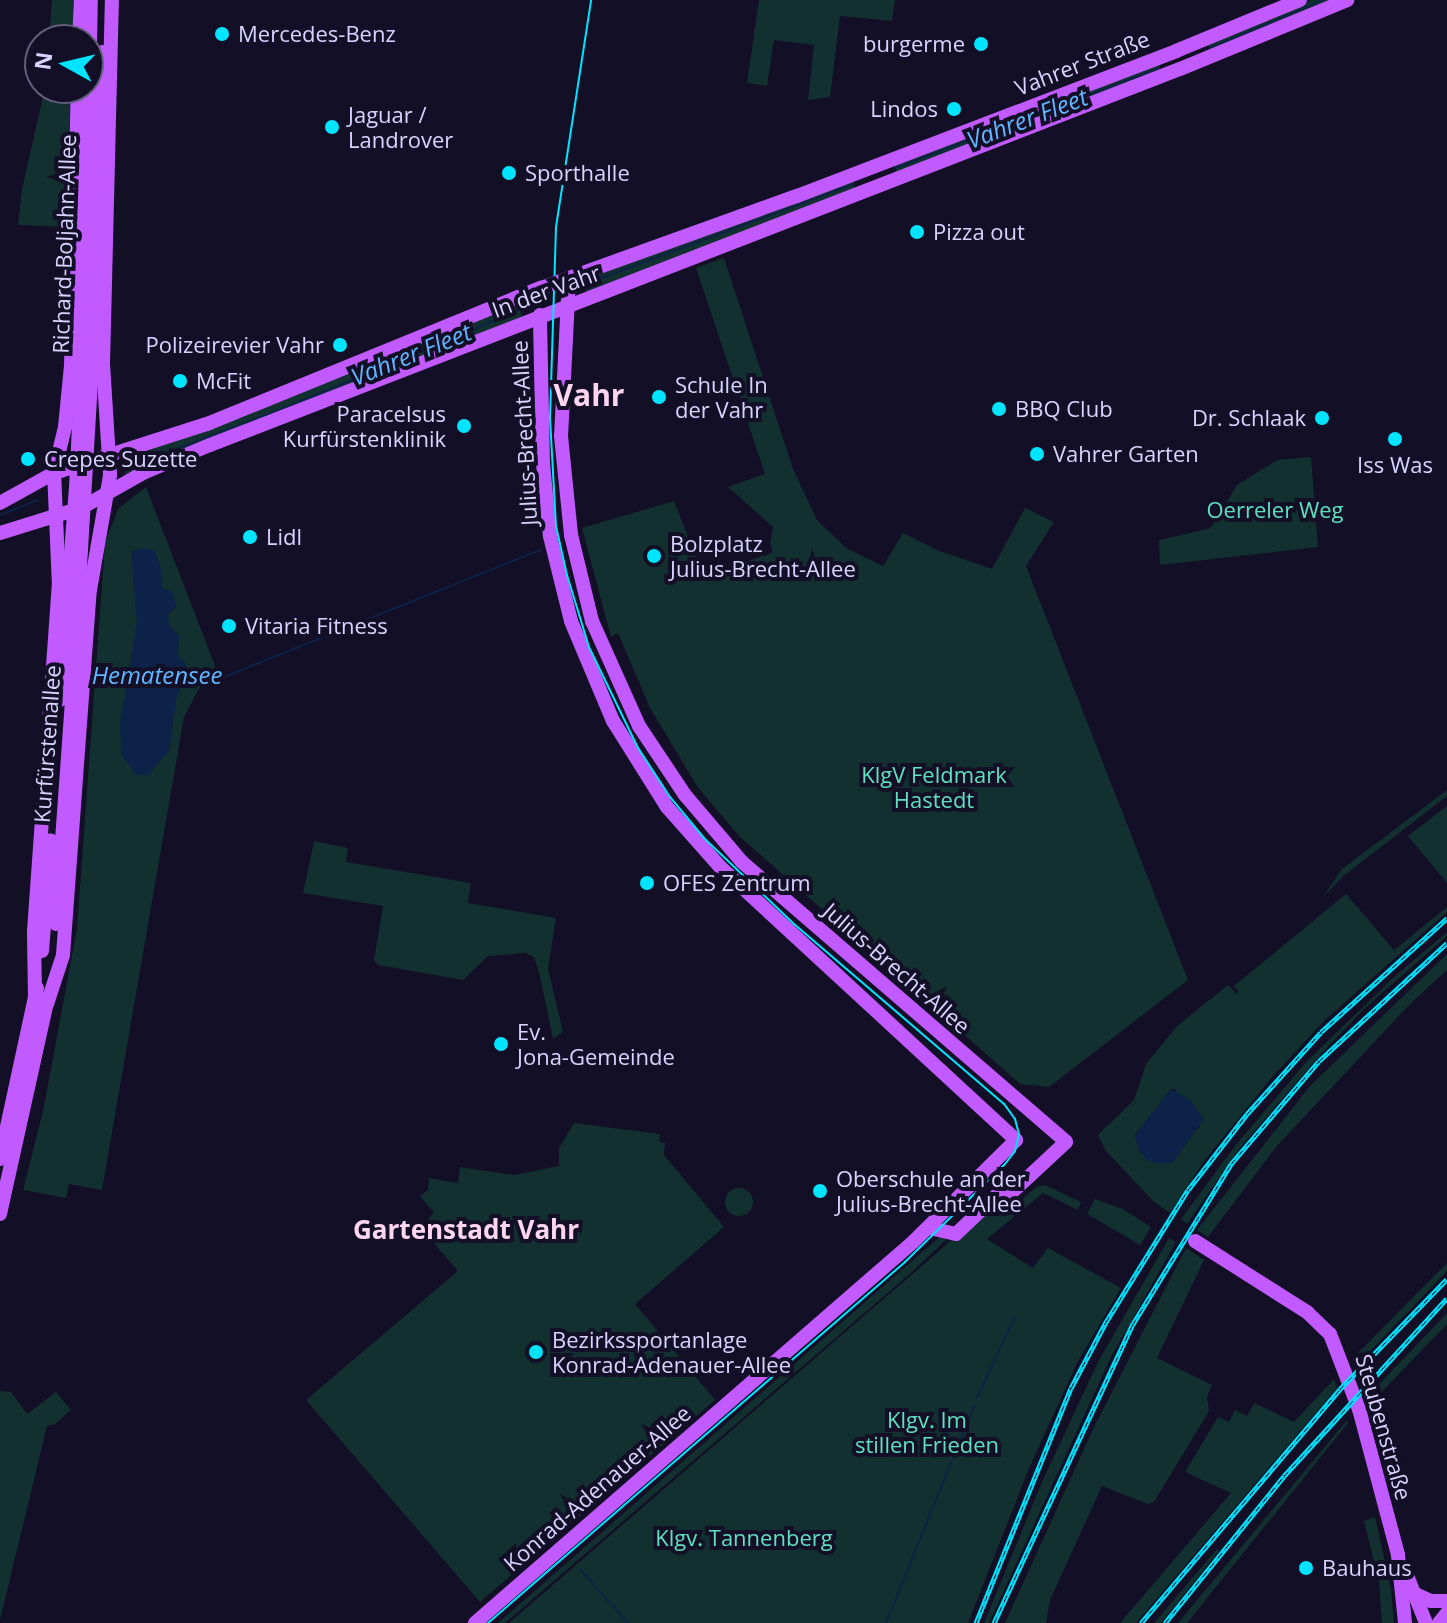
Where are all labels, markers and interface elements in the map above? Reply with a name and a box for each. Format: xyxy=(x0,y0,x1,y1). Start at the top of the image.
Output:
place label: Mercedes-Benz xyxy=(238,21,396,47)
north arrow xyxy=(24,24,104,104)
marker: Mercedes-Benz xyxy=(213,25,231,43)
street label: Vahrer Straße xyxy=(1011,25,1153,101)
place label: burgerme xyxy=(863,31,965,57)
marker: burgerme xyxy=(972,35,990,53)
text: N xyxy=(26,50,58,72)
water label: Vahrer Fleet xyxy=(963,82,1091,154)
place label: Lindos xyxy=(870,96,938,122)
marker: Lindos xyxy=(945,100,963,118)
place label: Jaguar / Landrover xyxy=(348,101,453,152)
marker: Jaguar / Landrover xyxy=(323,118,341,136)
street label: Richard-Boljahn-Allee xyxy=(47,134,81,354)
place label: Sporthalle xyxy=(525,160,630,186)
marker: Sporthalle xyxy=(500,164,518,182)
place label: Pizza out xyxy=(933,219,1025,245)
marker: Pizza out xyxy=(908,223,926,241)
street label: In der Vahr xyxy=(488,259,604,323)
water label: Vahrer Fleet xyxy=(347,317,475,391)
place label: Polizeirevier Vahr xyxy=(145,332,324,358)
marker: Polizeirevier Vahr xyxy=(331,336,349,354)
street label: Julius-Brecht-Allee xyxy=(506,340,542,526)
place label: McFit xyxy=(196,368,251,394)
place label: Schule In der Vahr xyxy=(675,371,768,422)
marker: McFit xyxy=(171,372,189,390)
district label: Vahr xyxy=(554,377,624,413)
marker: Schule In der Vahr xyxy=(650,388,668,406)
place label: BBQ Club xyxy=(1015,396,1113,422)
place label: Paracelsus Kurfürstenklinik xyxy=(283,400,446,452)
marker: BBQ Club xyxy=(990,400,1008,418)
place label: Dr. Schlaak xyxy=(1192,405,1306,431)
marker: Dr. Schlaak xyxy=(1313,409,1331,427)
marker: Paracelsus Kurfürstenklinik xyxy=(453,415,475,437)
marker: Iss Was xyxy=(1386,430,1404,448)
place label: Vahrer Garten xyxy=(1053,441,1199,467)
marker: Vahrer Garten xyxy=(1028,445,1046,463)
place label: Crepes Suzette xyxy=(44,446,197,472)
marker: Crepes Suzette xyxy=(19,450,37,468)
place label: Iss Was xyxy=(1357,452,1433,478)
park label: Oerreler Weg xyxy=(1206,497,1344,523)
place label: Lidl xyxy=(266,524,302,550)
marker: Lidl xyxy=(241,528,259,546)
place label: Bolzplatz Julius-Brecht-Allee xyxy=(670,530,856,582)
marker: Bolzplatz Julius-Brecht-Allee xyxy=(645,547,663,565)
place label: Vitaria Fitness xyxy=(245,613,388,639)
marker: Vitaria Fitness xyxy=(220,617,238,635)
water label: Hematensee xyxy=(92,661,222,689)
street label: Kurfürstenallee xyxy=(28,664,66,824)
park label: KlgV Feldmark Hastedt xyxy=(861,761,1007,812)
place label: OFES Zentrum xyxy=(663,870,811,896)
marker: OFES Zentrum xyxy=(638,874,656,892)
street label: Julius-Brecht-Allee xyxy=(818,897,976,1039)
place label: Ev. Jona-Gemeinde xyxy=(517,1018,675,1070)
marker: Ev. Jona-Gemeinde xyxy=(492,1035,510,1053)
place label: Oberschule an der Julius-Brecht-Allee xyxy=(836,1165,1026,1216)
marker: Oberschule an der Julius-Brecht-Allee xyxy=(811,1182,829,1200)
district label: Gartenstadt Vahr xyxy=(353,1214,579,1246)
place label: Bezirkssportanlage Konrad-Adenauer-Allee xyxy=(552,1326,791,1378)
marker: Bezirkssportanlage Konrad-Adenauer-Allee xyxy=(527,1343,545,1361)
street label: Steubenstraße xyxy=(1351,1351,1417,1503)
street label: Konrad-Adenauer-Allee xyxy=(498,1400,696,1576)
park label: Klgv. Im stillen Frieden xyxy=(855,1406,999,1458)
park label: Klgv. Tannenberg xyxy=(655,1525,833,1551)
place label: Bauhaus xyxy=(1322,1555,1412,1581)
marker: Bauhaus xyxy=(1297,1559,1315,1577)

